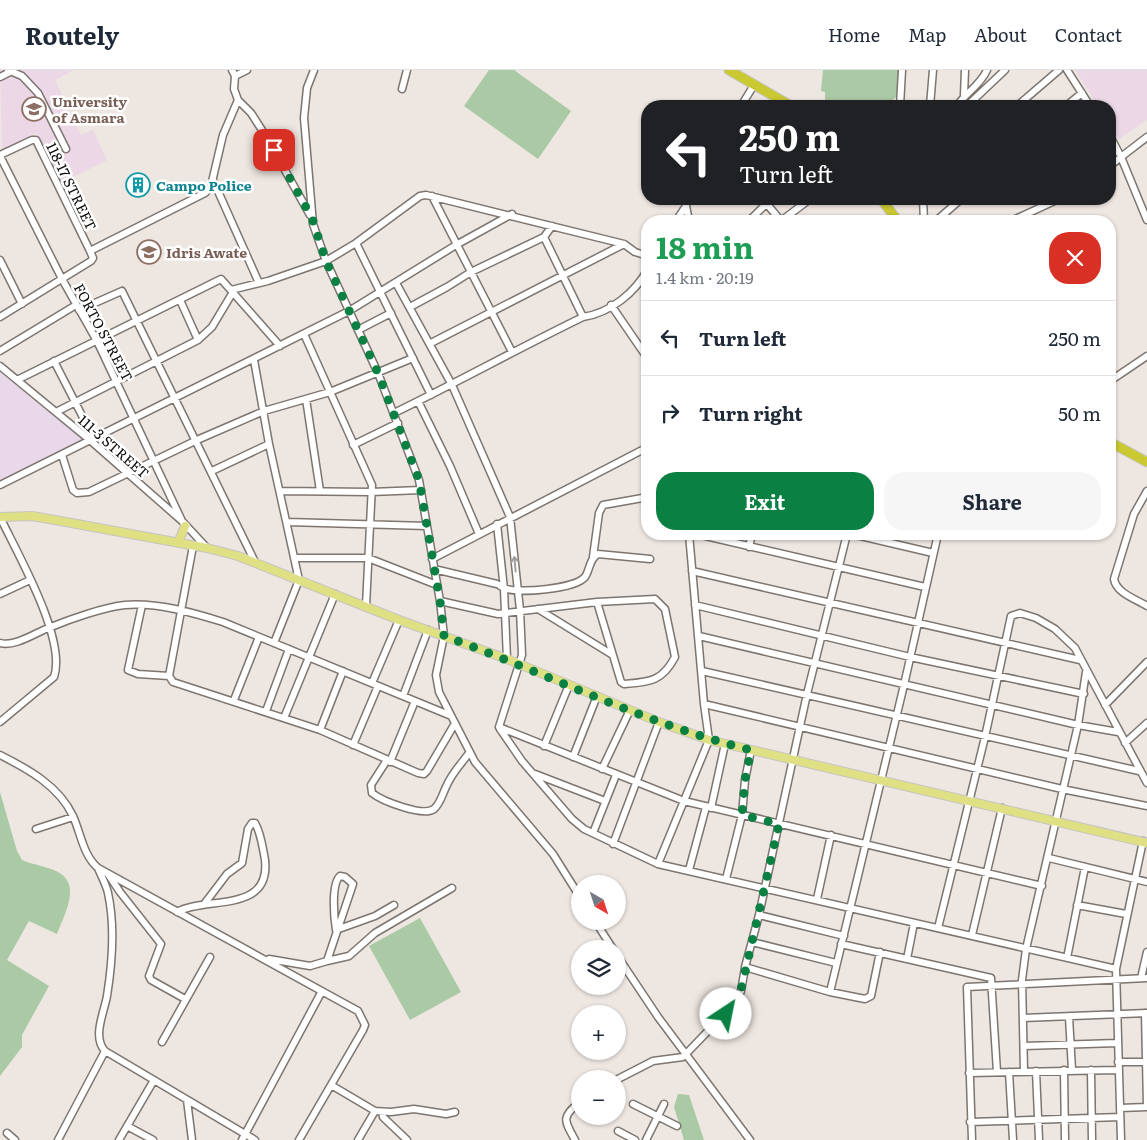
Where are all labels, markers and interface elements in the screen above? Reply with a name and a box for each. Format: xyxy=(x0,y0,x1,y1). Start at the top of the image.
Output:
text: Routely xyxy=(25,17,119,52)
text: Home xyxy=(828,21,880,48)
text: Map xyxy=(908,21,946,48)
text: About xyxy=(974,21,1027,48)
text: Contact xyxy=(1055,21,1122,48)
place label: University of Asmara xyxy=(52,91,128,127)
school or university icon: University of Asmara xyxy=(21,96,47,122)
text: 250 m xyxy=(739,110,840,162)
icon: left xyxy=(656,120,721,185)
pin xyxy=(253,129,295,171)
icon: arrive xyxy=(260,136,288,164)
street label: 118-17 STREET xyxy=(42,139,102,233)
text: Turn left xyxy=(739,157,833,190)
building icon: Campo Police xyxy=(125,172,151,198)
place label: Campo Police xyxy=(156,175,252,195)
text: 18 min xyxy=(656,224,754,268)
button: close xyxy=(1049,232,1101,284)
school or university icon: Idris Awate xyxy=(136,239,162,265)
place label: Idris Awate xyxy=(166,242,247,262)
text: 1.4 km · 20:19 xyxy=(656,265,754,289)
street label: FORTO STREET xyxy=(70,280,138,384)
icon: left xyxy=(656,324,684,352)
text: Turn left xyxy=(699,324,786,352)
text: 250 m xyxy=(1049,324,1101,352)
icon: right xyxy=(656,399,684,427)
text: Turn right xyxy=(699,399,803,427)
text: 50 m xyxy=(1058,399,1101,427)
street label: 111-3 STREET xyxy=(74,410,154,482)
button: Exit xyxy=(656,472,874,530)
button: Share xyxy=(884,472,1101,530)
one-way arrow xyxy=(510,556,520,572)
north arrow xyxy=(571,875,626,930)
map controls xyxy=(571,875,626,1125)
button: layers xyxy=(571,940,626,995)
position arrow xyxy=(699,987,751,1039)
button: + xyxy=(571,1005,626,1060)
button: − xyxy=(571,1070,626,1125)

